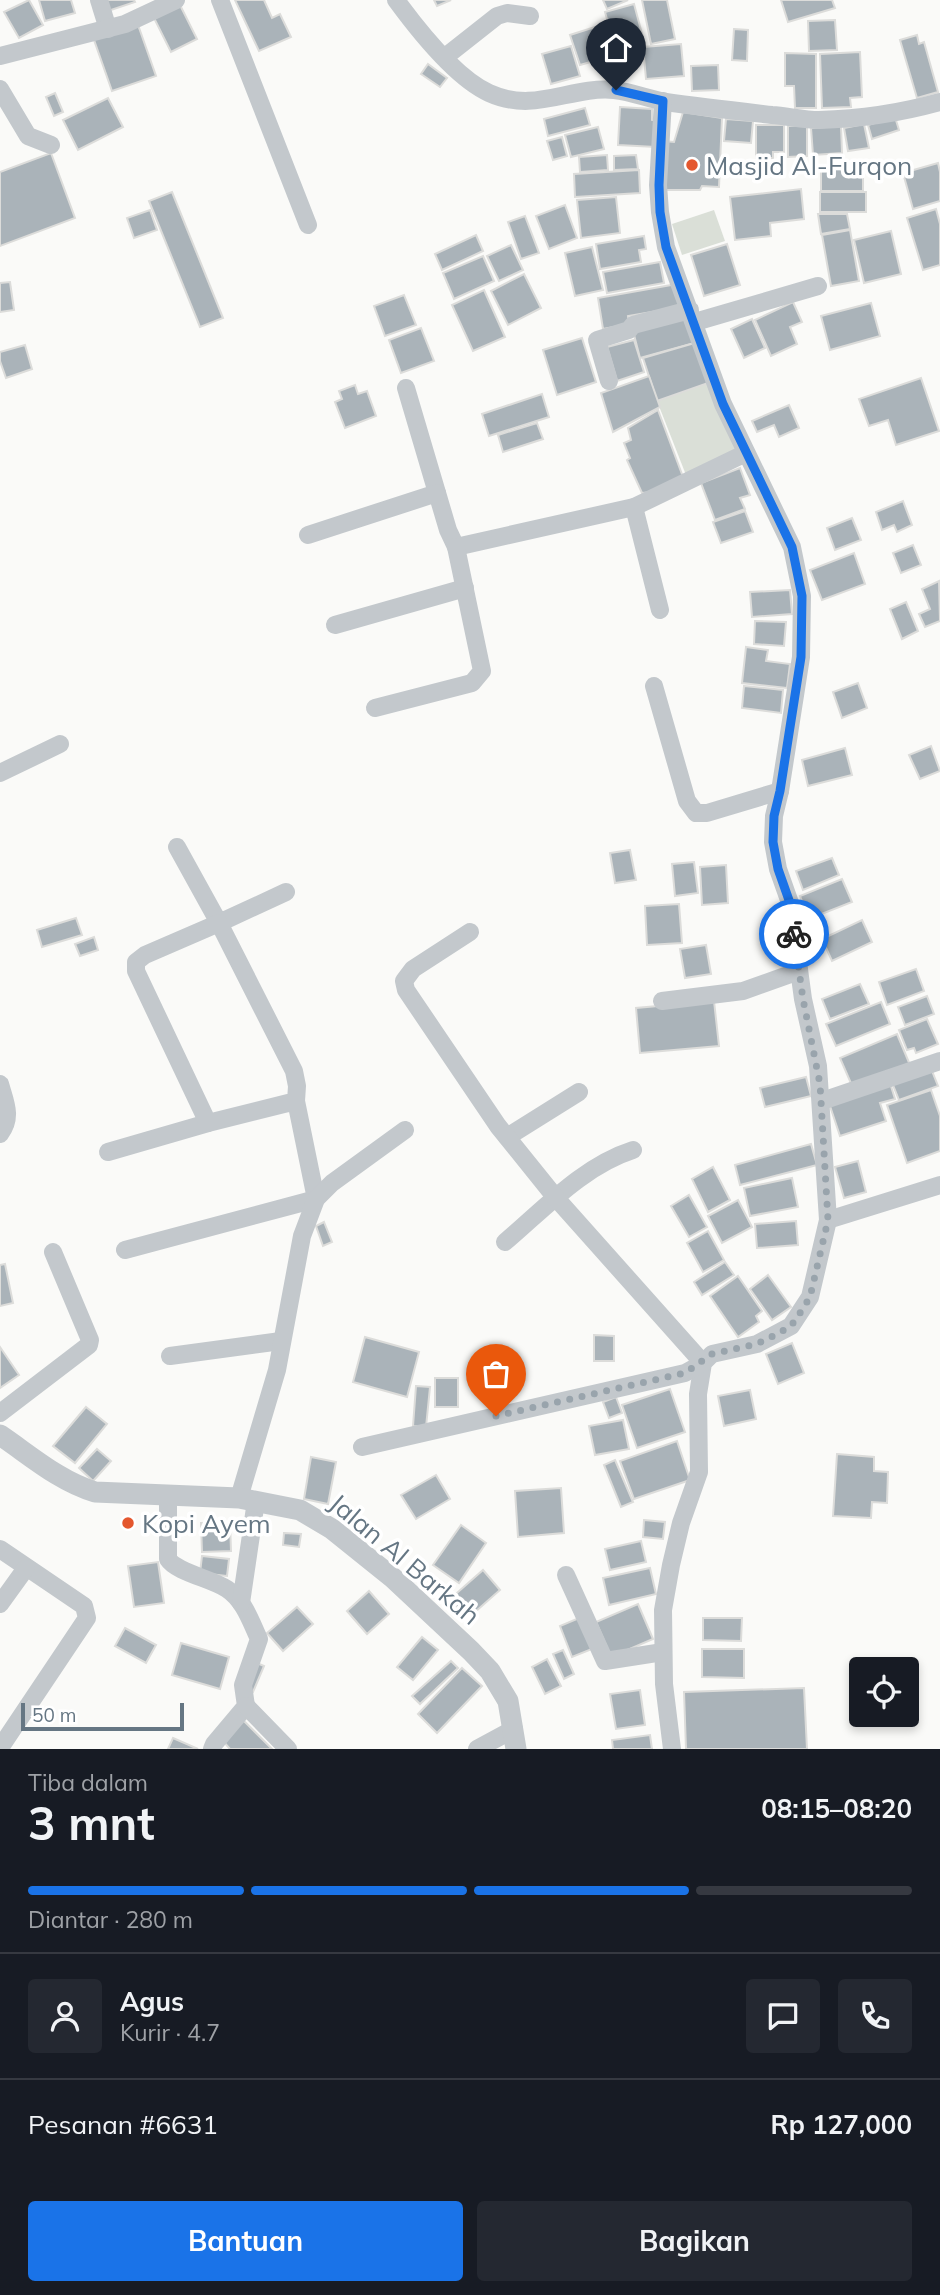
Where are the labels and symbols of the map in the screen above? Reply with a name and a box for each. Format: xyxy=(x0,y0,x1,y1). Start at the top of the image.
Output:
pin xyxy=(586,18,646,90)
place label: Masjid Al-Furqon xyxy=(706,149,912,182)
marker: Masjid Al-Furqon xyxy=(684,157,700,173)
courier xyxy=(759,899,829,969)
pin xyxy=(466,1344,526,1416)
street label: Jalan Al Barkah xyxy=(323,1486,487,1632)
place label: Kopi Ayem xyxy=(142,1507,271,1540)
marker: Kopi Ayem xyxy=(120,1515,136,1531)
scale bar xyxy=(21,1700,184,1732)

